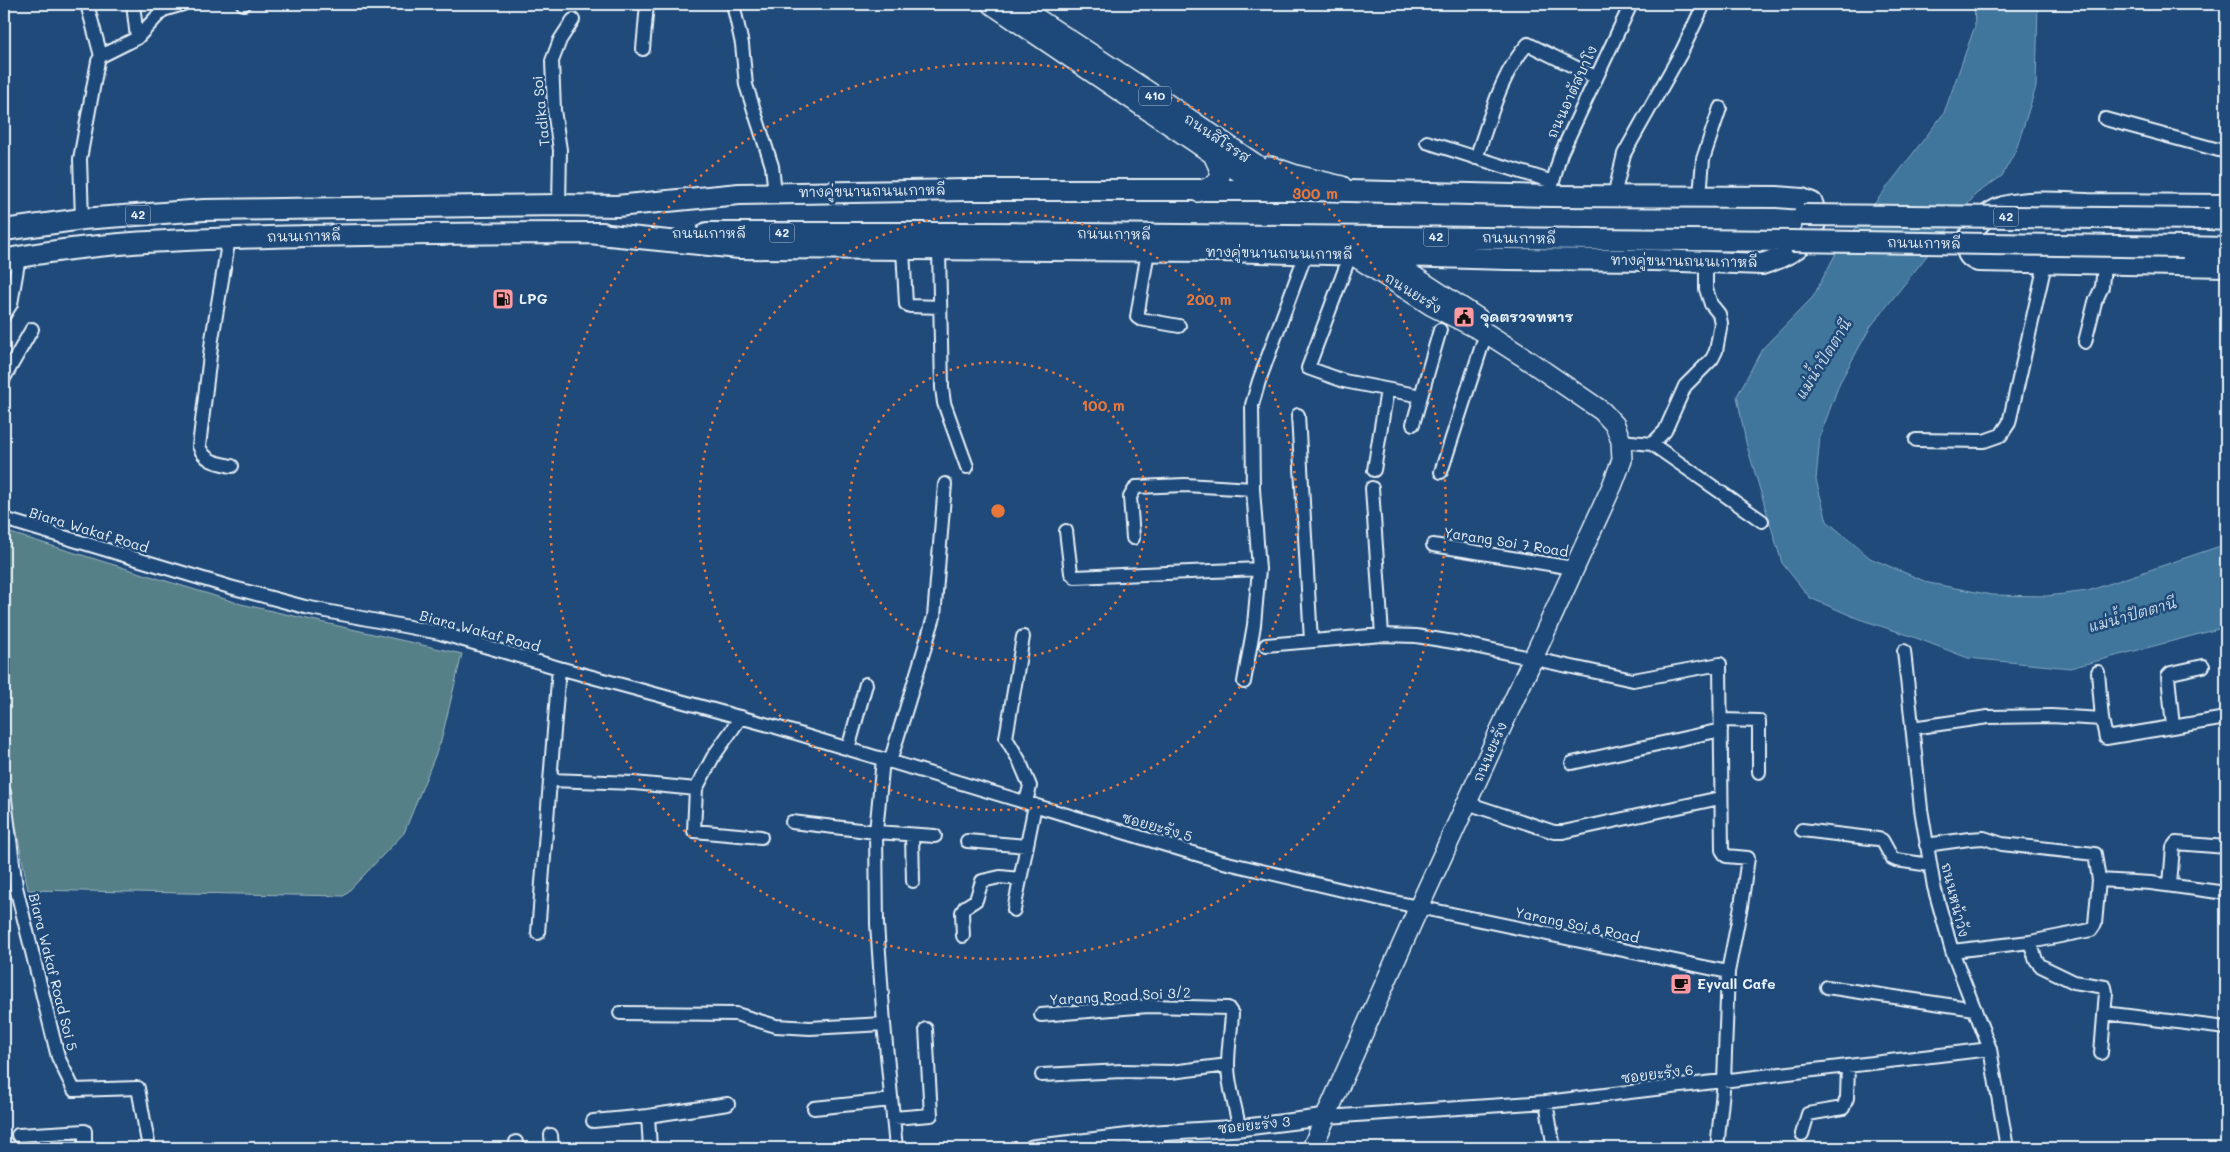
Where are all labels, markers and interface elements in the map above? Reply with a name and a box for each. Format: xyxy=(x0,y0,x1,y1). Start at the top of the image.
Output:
street label: ถนนอาตัสบาโง xyxy=(1542,42,1601,141)
street label: Tadika Soi xyxy=(527,75,554,147)
road number: 410 xyxy=(1139,86,1171,105)
street label: ถนนสิโรรส xyxy=(1180,108,1254,167)
street label: ทางคู่ขนานถนนเกาหลี xyxy=(798,180,946,202)
text: 300 m xyxy=(1292,183,1338,203)
road number: 42 xyxy=(126,206,150,224)
road number: 42 xyxy=(1994,208,2018,226)
street label: ถนนเกาหลี xyxy=(672,223,746,242)
street label: ถนนเกาหลี xyxy=(1077,223,1151,244)
road number: 42 xyxy=(770,224,794,242)
street label: ถนนเกาหลี xyxy=(267,225,341,246)
street label: ถนนเกาหลี xyxy=(1482,227,1556,248)
road number: 42 xyxy=(1424,228,1448,246)
street label: ถนนเกาหลี xyxy=(1887,232,1961,253)
street label: ทางคู่ขนานถนนเกาหลี xyxy=(1205,242,1353,264)
street label: ทางคู่ขนานถนนเกาหลี xyxy=(1610,250,1758,272)
street label: ถนนยะรัง xyxy=(1381,268,1446,318)
fuel station icon: LPG xyxy=(491,287,515,311)
place label: LPG xyxy=(519,289,548,308)
text: 200 m xyxy=(1187,289,1232,309)
public building icon: จุดตรวจทหาร xyxy=(1452,305,1476,329)
place label: จุดตรวจทหาร xyxy=(1480,307,1574,328)
water label: แม่น้ำปัตตานี xyxy=(1789,313,1856,402)
text: 100 m xyxy=(1081,395,1125,415)
street label: Biara Wakaf Road xyxy=(27,502,151,557)
centre of rings xyxy=(989,502,1007,520)
street label: Yarang Soi 7 Road xyxy=(1442,522,1570,561)
water label: แม่น้ำปัตตานี xyxy=(2086,590,2179,636)
street label: Biara Wakaf Road xyxy=(418,605,543,656)
street label: ถนนยะรัง xyxy=(1468,719,1511,785)
street label: ซอยยะรัง 5 xyxy=(1120,807,1195,846)
street label: ถนนหน้าวัง xyxy=(1937,861,1974,939)
street label: Biara Wakaf Road Soi 5 xyxy=(25,891,82,1053)
street label: Yarang Soi 8 Road xyxy=(1513,902,1641,947)
cafe icon: Eyvall Cafe xyxy=(1669,972,1693,996)
place label: Eyvall Cafe xyxy=(1697,974,1776,993)
street label: Yarang Road Soi 3/2 xyxy=(1049,982,1191,1009)
street label: ซอยยะรัง 6 xyxy=(1620,1060,1694,1087)
street label: ซอยยะรัง 3 xyxy=(1217,1111,1291,1138)

